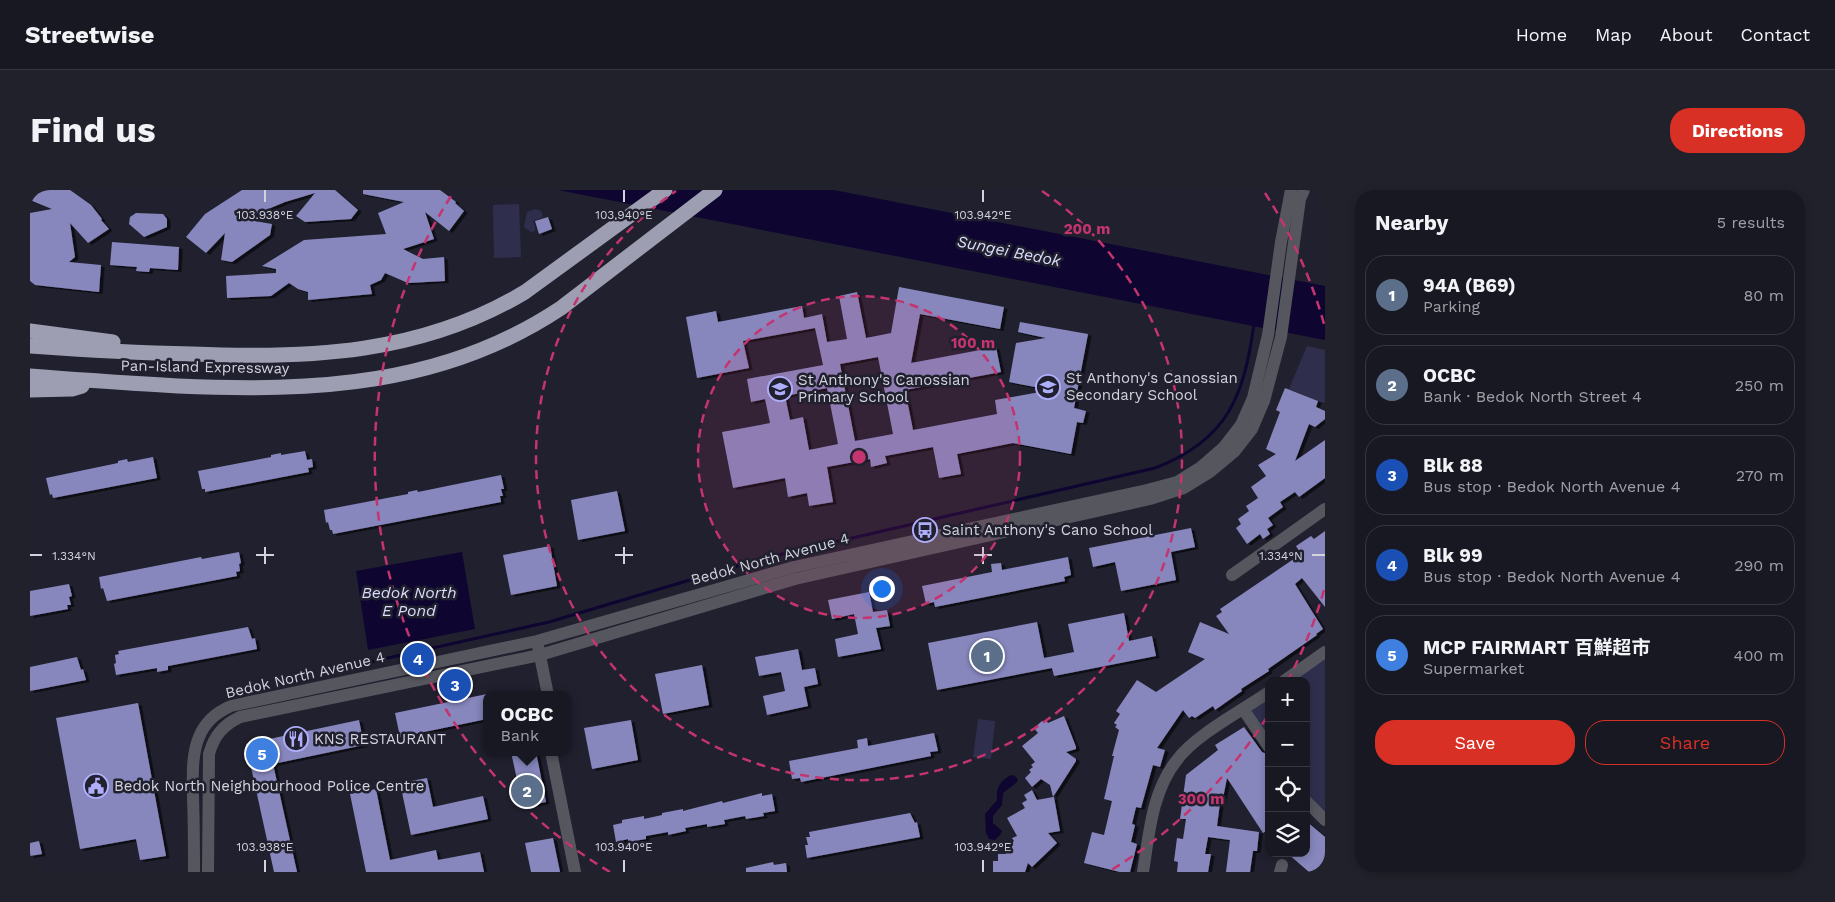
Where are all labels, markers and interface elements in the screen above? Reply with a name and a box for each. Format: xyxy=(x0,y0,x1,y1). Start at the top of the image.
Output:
text: Streetwise xyxy=(25,21,154,49)
text: Home xyxy=(1516,24,1567,45)
text: Map xyxy=(1595,24,1632,45)
text: About xyxy=(1660,24,1712,45)
text: Contact xyxy=(1740,24,1810,45)
button: Directions xyxy=(1670,108,1805,153)
text: Find us xyxy=(30,109,156,151)
text: 103.938°E xyxy=(237,208,294,222)
text: 103.940°E xyxy=(595,208,653,222)
text: 103.942°E xyxy=(954,208,1012,222)
text: Nearby xyxy=(1375,210,1448,235)
text: 5 results xyxy=(1717,213,1785,232)
text: 200 m xyxy=(1064,220,1110,238)
water label: Sungei Bedok xyxy=(956,232,1064,271)
text: 94A (B69) xyxy=(1423,274,1516,297)
text: 1 xyxy=(1389,286,1395,305)
text: 80 m xyxy=(1743,286,1784,305)
text: Parking xyxy=(1423,297,1480,316)
text: 100 m xyxy=(951,334,995,352)
street label: Pan-Island Expressway xyxy=(120,357,290,377)
text: OCBC xyxy=(1423,364,1476,387)
place label: St Anthony's Canossian Secondary School xyxy=(1066,369,1238,404)
place label: St Anthony's Canossian Primary School xyxy=(798,371,970,406)
school or university icon: St Anthony's Canossian Secondary School xyxy=(1035,374,1061,400)
school or university icon: St Anthony's Canossian Primary School xyxy=(767,376,793,402)
text: 2 xyxy=(1387,376,1397,395)
text: 250 m xyxy=(1735,376,1784,395)
text: Bank · Bedok North Street 4 xyxy=(1423,387,1642,406)
centre of rings xyxy=(850,448,868,466)
text: Blk 88 xyxy=(1423,454,1483,477)
text: 3 xyxy=(1387,466,1397,485)
text: 270 m xyxy=(1736,466,1784,485)
text: Bus stop · Bedok North Avenue 4 xyxy=(1423,477,1681,496)
bus stop icon: Saint Anthony's Cano School xyxy=(912,517,938,543)
place label: Saint Anthony's Cano School xyxy=(942,521,1153,539)
street label: Bedok North Avenue 4 xyxy=(689,529,851,589)
text: Blk 99 xyxy=(1423,544,1483,567)
text: 1.334°N xyxy=(52,549,96,563)
text: 1.334°N xyxy=(1259,549,1303,563)
text: 4 xyxy=(1387,556,1397,575)
text: 290 m xyxy=(1734,556,1784,575)
text: Bus stop · Bedok North Avenue 4 xyxy=(1423,567,1681,586)
your location xyxy=(869,576,895,602)
water label: Bedok North E Pond xyxy=(361,583,457,620)
text: MCP FAIRMART 百鮮超市 xyxy=(1423,636,1650,659)
pin: 1 xyxy=(971,637,1003,675)
pin: 4 xyxy=(402,640,434,678)
text: 5 xyxy=(1387,646,1397,665)
text: 400 m xyxy=(1734,646,1784,665)
street label: Bedok North Avenue 4 xyxy=(223,648,387,702)
text: Supermarket xyxy=(1423,659,1524,678)
pin: 3 xyxy=(439,666,471,704)
map controls xyxy=(1265,677,1310,857)
button: + xyxy=(1265,677,1310,722)
popup xyxy=(483,691,571,756)
text: OCBC xyxy=(501,703,553,726)
button: Save xyxy=(1375,720,1575,765)
button: Share xyxy=(1585,720,1785,765)
button: − xyxy=(1265,722,1310,767)
restaurant icon: KNS RESTAURANT xyxy=(283,726,309,752)
text: Bank xyxy=(501,726,539,745)
place label: KNS RESTAURANT xyxy=(314,730,446,748)
pin: 5 xyxy=(246,735,278,773)
button: locate xyxy=(1265,767,1310,812)
pin: 2 xyxy=(511,772,543,810)
public building icon: Bedok North Neighbourhood Police Centre xyxy=(83,773,109,799)
place label: Bedok North Neighbourhood Police Centre xyxy=(114,777,425,795)
text: 300 m xyxy=(1178,790,1224,808)
button: layers xyxy=(1265,812,1310,857)
text: 103.938°E xyxy=(237,840,294,854)
text: 103.940°E xyxy=(595,840,653,854)
text: 103.942°E xyxy=(954,840,1012,854)

